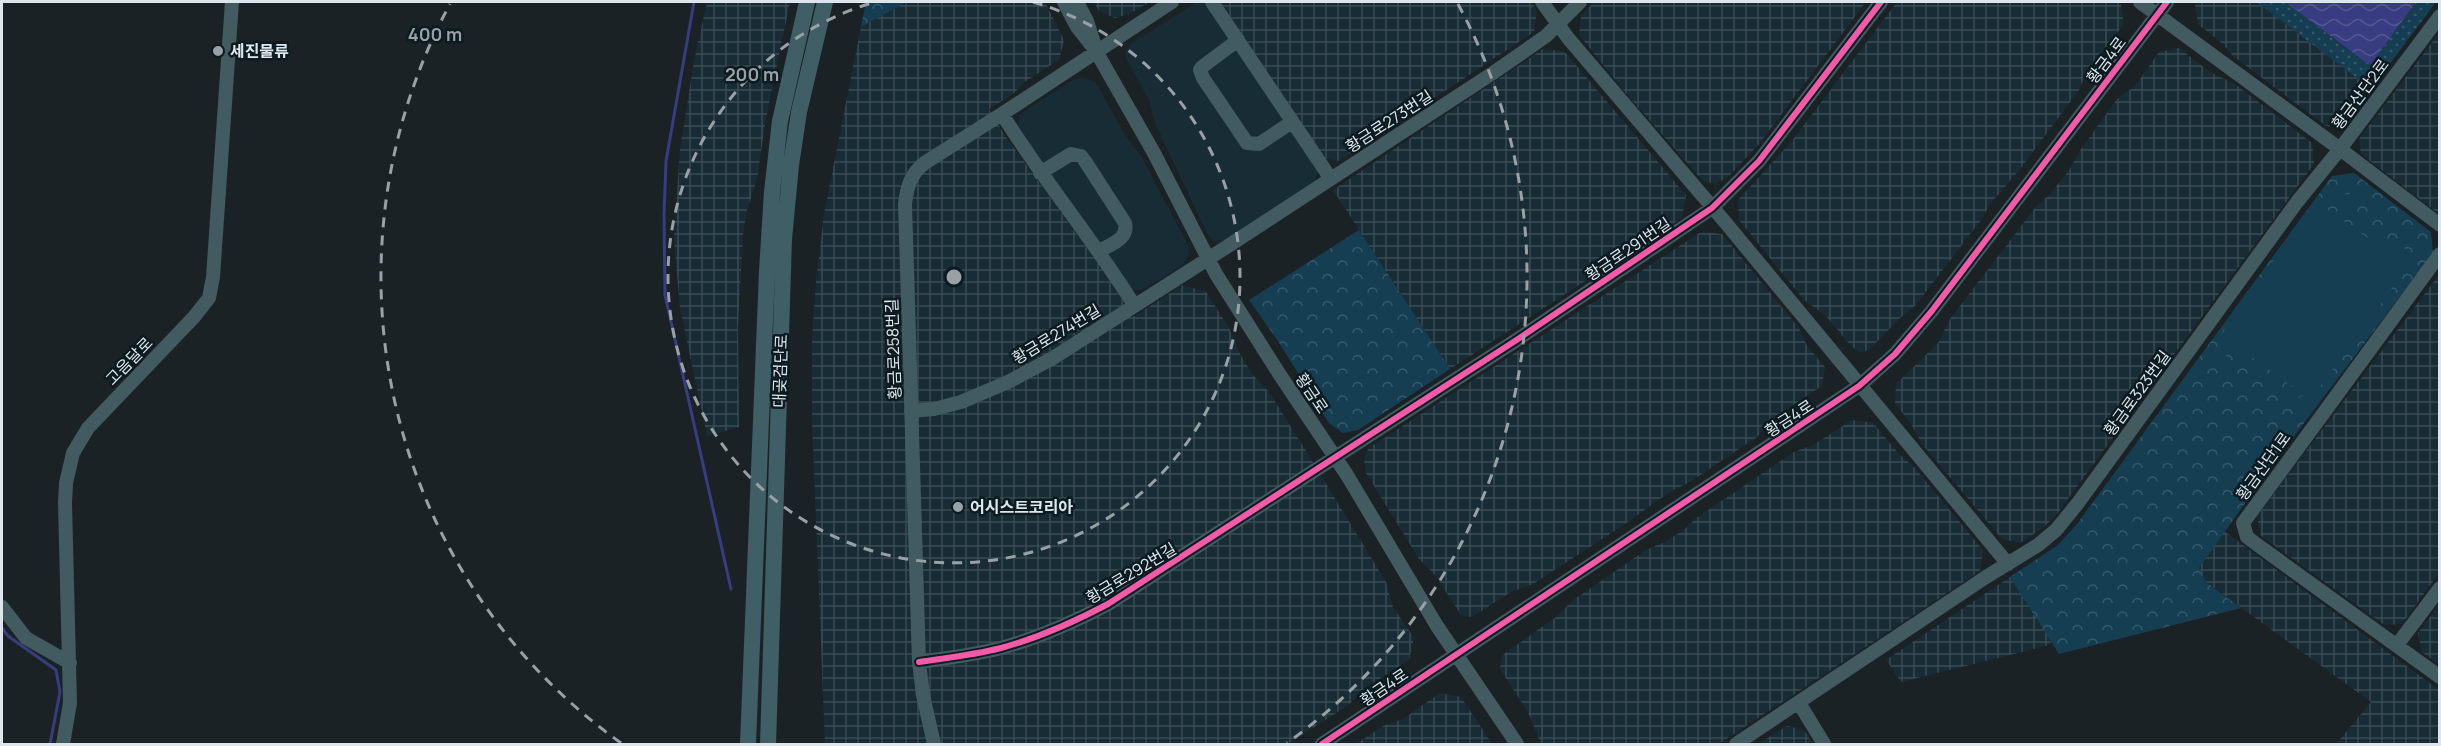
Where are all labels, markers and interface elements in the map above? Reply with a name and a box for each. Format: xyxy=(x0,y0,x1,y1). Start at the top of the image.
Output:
text: 400 m xyxy=(408,22,462,46)
street label: 황금4로 xyxy=(2081,32,2131,88)
place label: 세진물류 xyxy=(230,40,289,62)
marker: 세진물류 xyxy=(211,44,225,58)
street label: 황금산단2로 xyxy=(2326,54,2394,134)
text: 200 m xyxy=(725,62,779,86)
street label: 황금로273번길 xyxy=(1341,85,1437,157)
street label: 황금로291번길 xyxy=(1581,212,1675,286)
centre of rings xyxy=(944,267,964,287)
street label: 황금로258번길 xyxy=(880,298,906,400)
street label: 황금로274번길 xyxy=(1008,299,1104,369)
street label: 고음달로 xyxy=(101,332,158,390)
street label: 대곶검단로 xyxy=(768,334,792,408)
street label: 황금로323번길 xyxy=(2099,346,2175,440)
street label: 황금로 xyxy=(1291,369,1334,418)
street label: 황금4로 xyxy=(1761,394,1818,442)
street label: 황금산단1로 xyxy=(2231,427,2296,505)
place label: 어시스트코리아 xyxy=(970,496,1073,518)
marker: 어시스트코리아 xyxy=(951,500,965,514)
street label: 황금로292번길 xyxy=(1082,537,1180,609)
street label: 황금4로 xyxy=(1356,663,1413,711)

